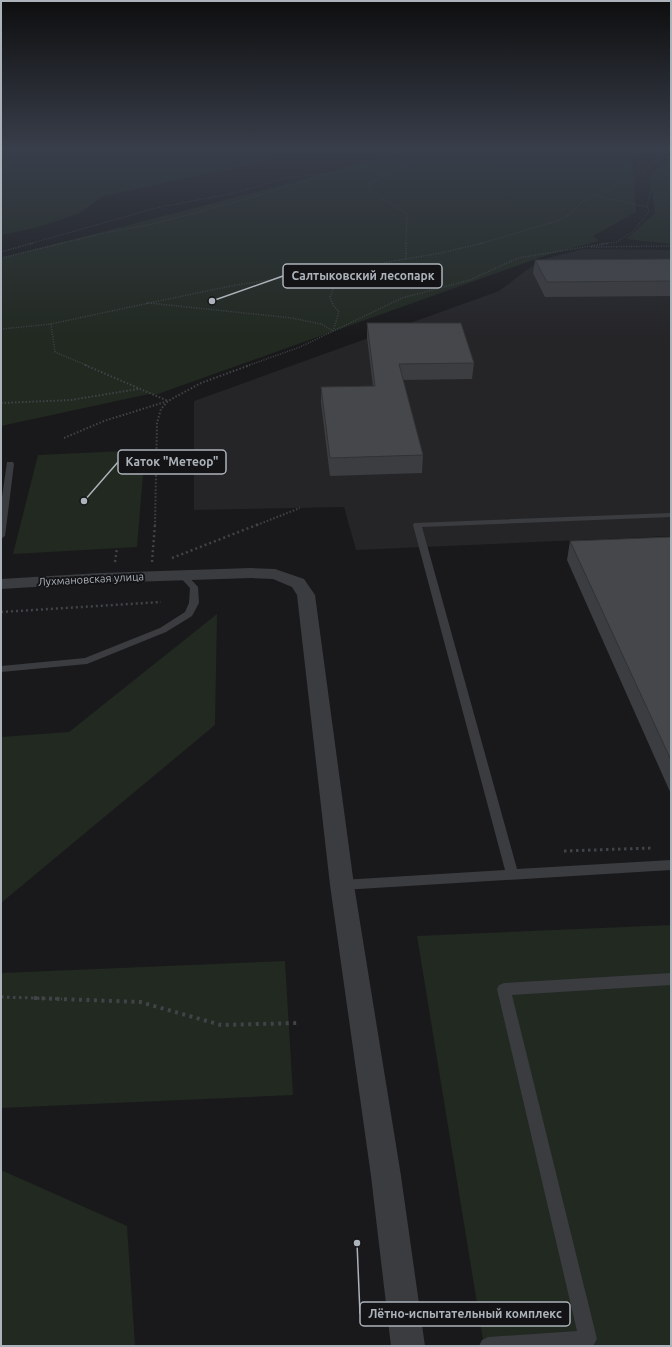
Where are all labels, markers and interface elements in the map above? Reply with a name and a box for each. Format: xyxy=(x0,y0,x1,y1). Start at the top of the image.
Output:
callout: Салтыковский лесопарк xyxy=(283,264,442,288)
text: Салтыковский лесопарк xyxy=(291,269,435,282)
callout: Каток "Метеор" xyxy=(118,450,226,474)
text: Каток "Метеор" xyxy=(126,455,218,468)
street label: Лухмановская улица xyxy=(38,570,144,588)
callout: Лётно-испытательный комплекс xyxy=(360,1302,570,1326)
text: Лётно-испытательный комплекс xyxy=(368,1307,562,1320)

